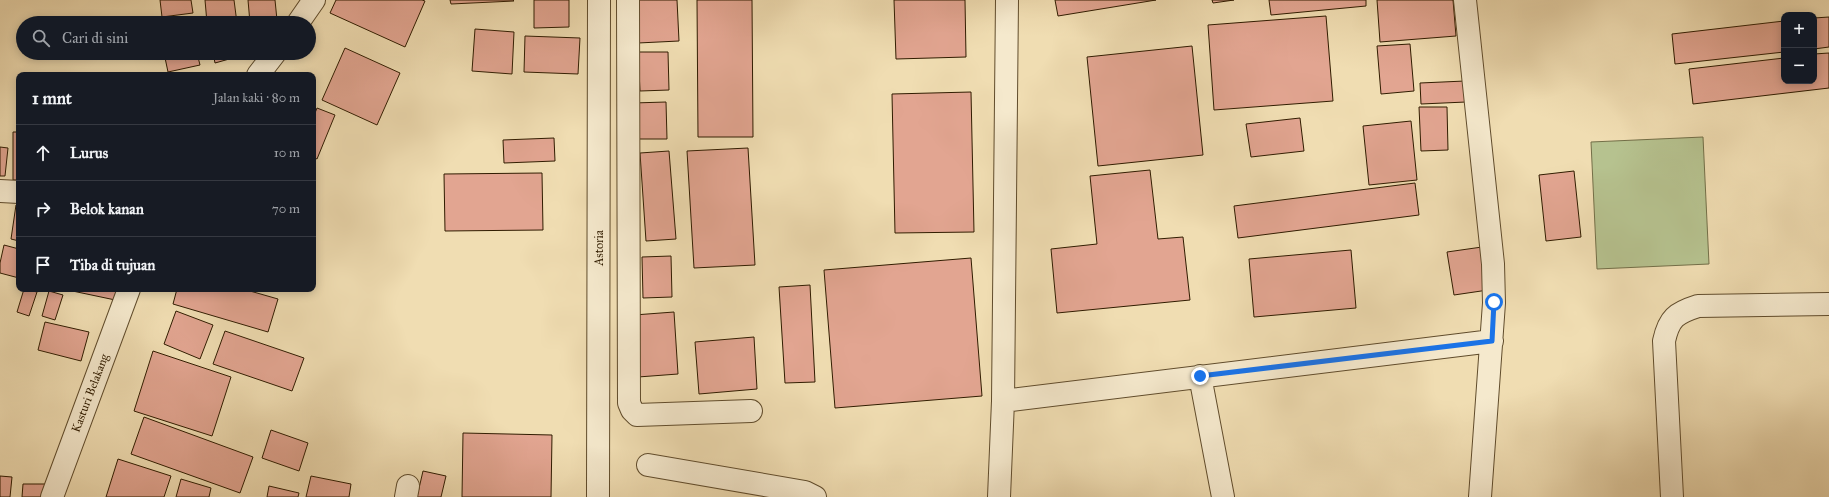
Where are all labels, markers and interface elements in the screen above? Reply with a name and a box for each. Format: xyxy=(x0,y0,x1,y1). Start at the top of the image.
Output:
map controls xyxy=(1781,12,1817,84)
button: + xyxy=(1781,12,1817,48)
search box xyxy=(16,16,316,60)
icon: search xyxy=(30,27,52,49)
text: Cari di sini xyxy=(62,29,128,47)
button: − xyxy=(1781,48,1817,84)
text: 1 mnt xyxy=(32,88,72,109)
text: Jalan kaki · 80 m xyxy=(213,90,300,106)
icon: ahead xyxy=(32,142,54,164)
text: Lurus xyxy=(70,144,108,162)
text: 10 m xyxy=(274,145,300,161)
icon: right xyxy=(32,198,54,220)
text: Belok kanan xyxy=(70,200,144,218)
text: 70 m xyxy=(272,201,300,217)
street label: Astoria xyxy=(592,229,606,267)
icon: arrive xyxy=(32,254,54,276)
text: Tiba di tujuan xyxy=(70,256,155,274)
route start xyxy=(1485,293,1503,311)
street label: Kasturi Belakang xyxy=(69,351,112,435)
route end xyxy=(1191,367,1209,385)

